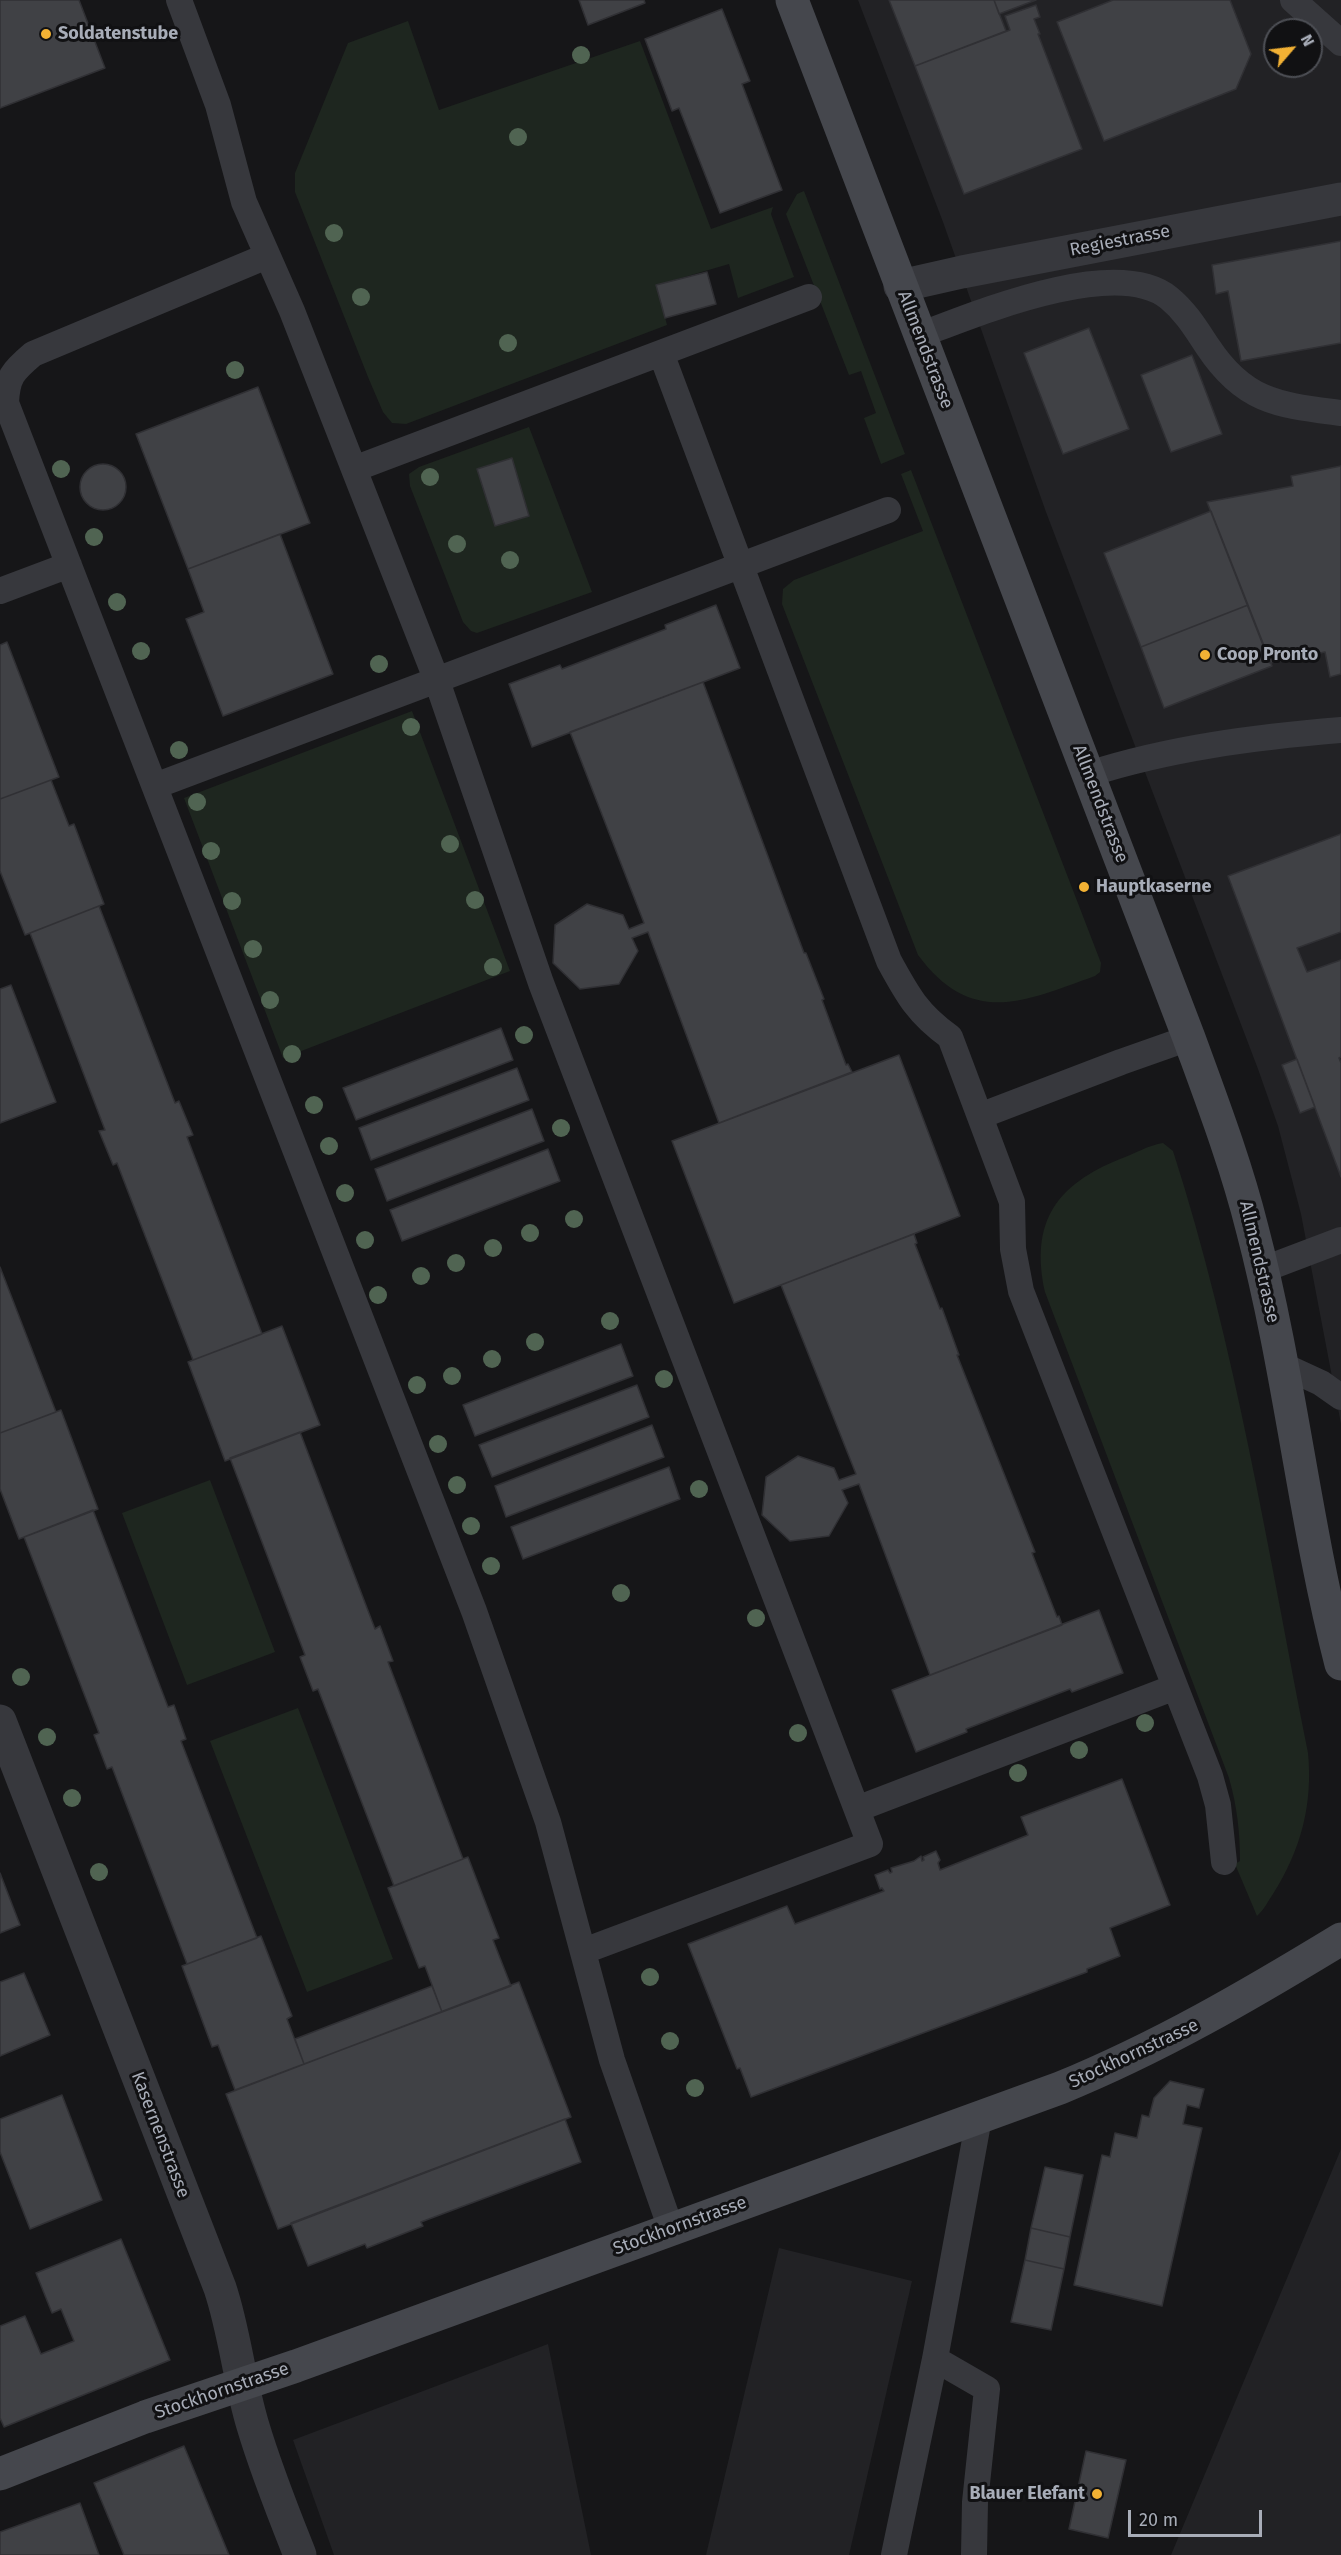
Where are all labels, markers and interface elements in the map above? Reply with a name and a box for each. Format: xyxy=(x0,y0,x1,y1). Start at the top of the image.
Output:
north arrow xyxy=(1263,18,1323,78)
place label: Soldatenstube xyxy=(58,23,178,45)
marker: Soldatenstube xyxy=(39,27,53,41)
text: N xyxy=(1297,31,1318,49)
street label: Regiestrasse xyxy=(1068,221,1172,261)
street label: Allmendstrasse xyxy=(893,288,957,412)
place label: Coop Pronto xyxy=(1217,644,1318,666)
marker: Coop Pronto xyxy=(1198,648,1212,662)
street label: Allmendstrasse xyxy=(1068,742,1132,866)
place label: Hauptkaserne xyxy=(1096,876,1211,898)
marker: Hauptkaserne xyxy=(1077,880,1091,894)
street label: Allmendstrasse xyxy=(1234,1199,1284,1325)
street label: Stockhornstrasse xyxy=(1066,2015,1202,2093)
street label: Kasernenstrasse xyxy=(126,2069,194,2201)
street label: Stockhornstrasse xyxy=(610,2192,750,2260)
street label: Stockhornstrasse xyxy=(152,2358,292,2424)
place label: Blauer Elefant xyxy=(969,2483,1085,2505)
marker: Blauer Elefant xyxy=(1090,2487,1104,2501)
scale bar xyxy=(1131,2498,1264,2536)
text: 20 m xyxy=(1139,2509,1178,2531)

